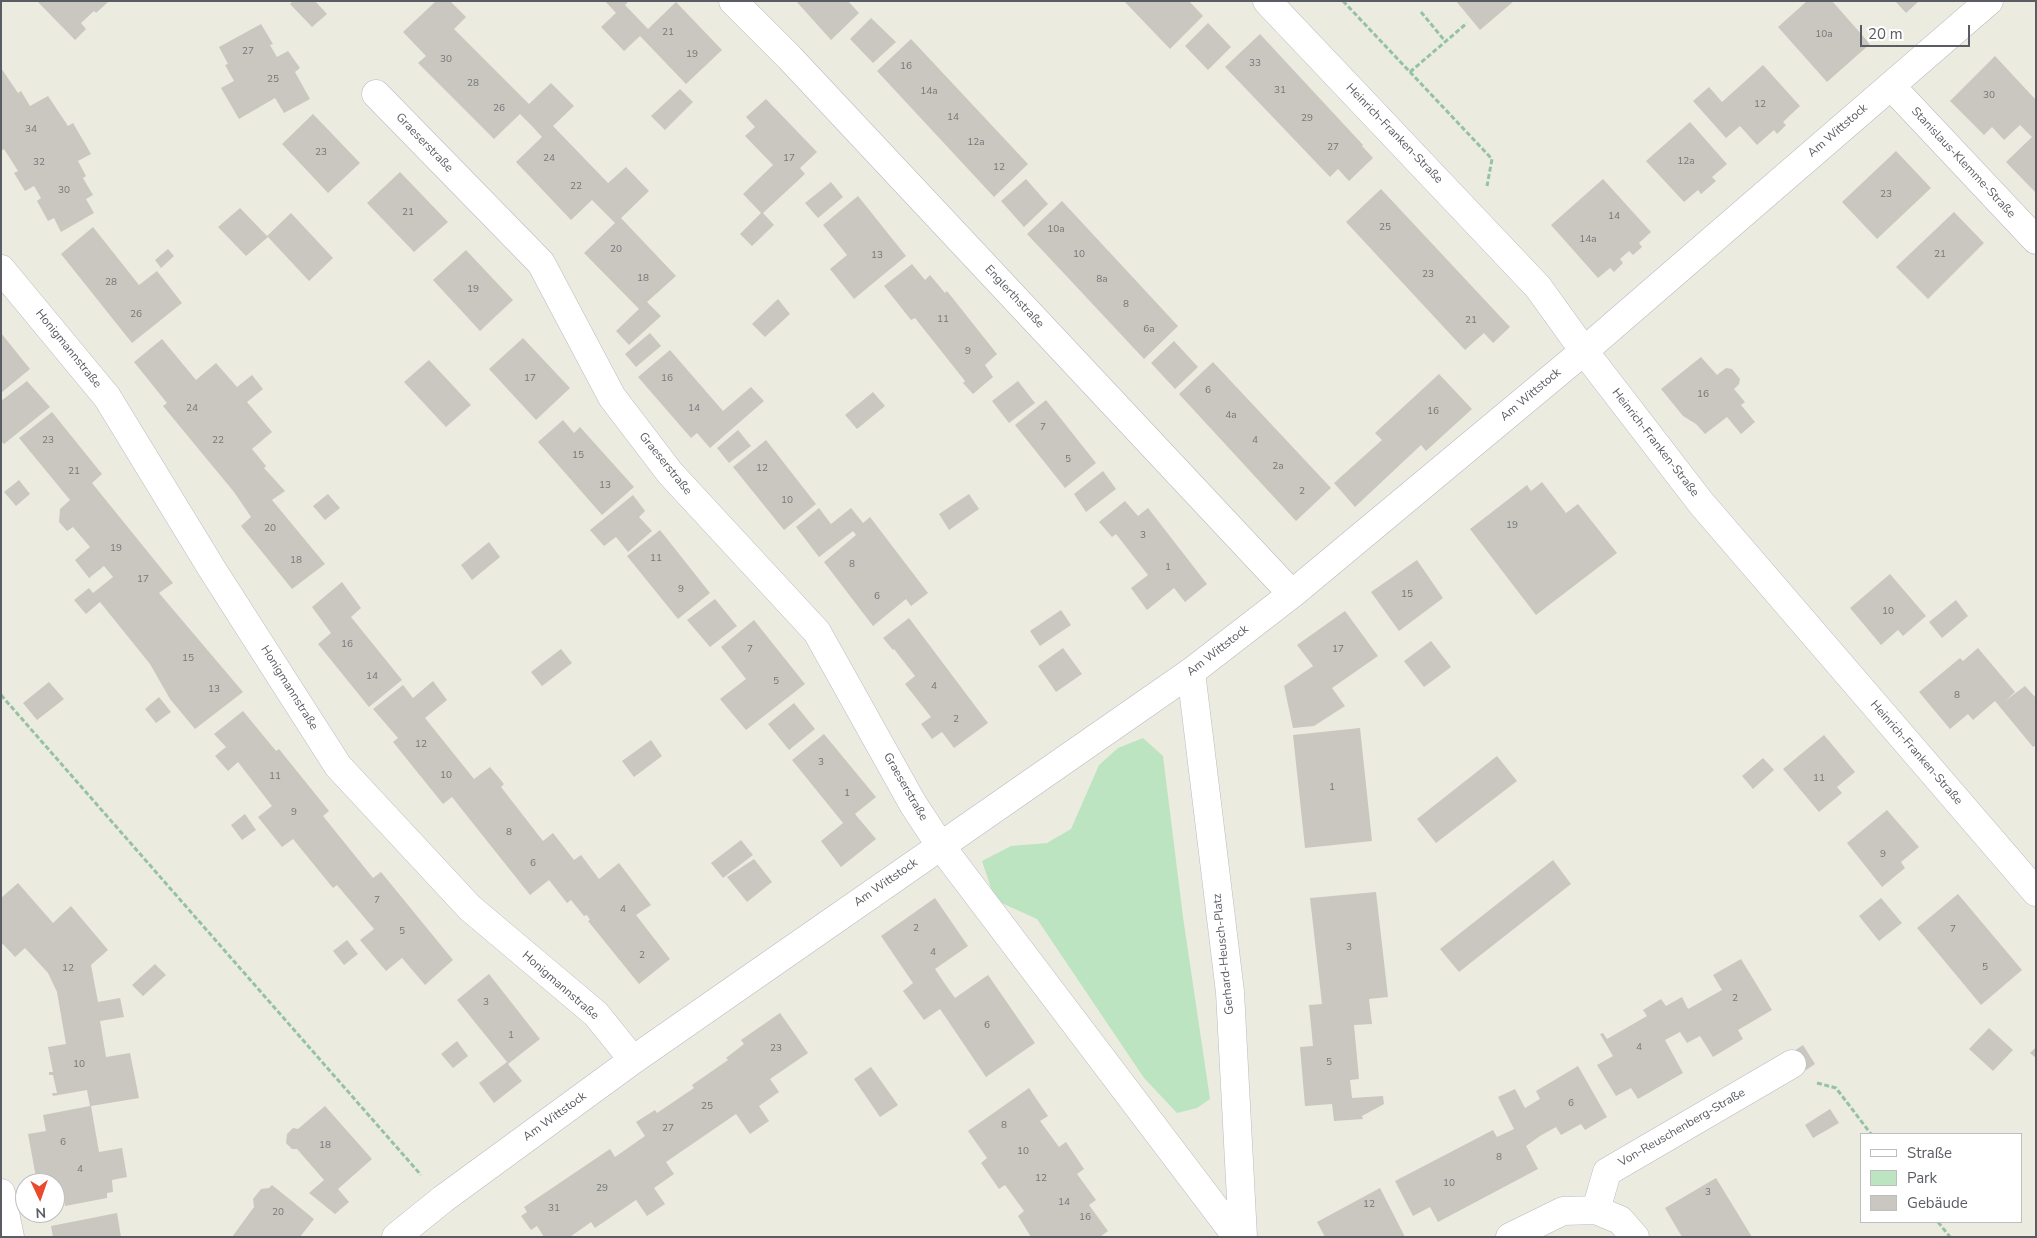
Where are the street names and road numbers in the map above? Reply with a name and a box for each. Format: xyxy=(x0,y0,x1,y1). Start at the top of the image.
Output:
street label: Heinrich-Franken-Straße xyxy=(1343,81,1445,187)
street label: Am Wittstock xyxy=(1805,101,1871,161)
street label: Stanislaus-Klemme-Straße xyxy=(1908,105,2018,221)
street label: Graeserstraße xyxy=(392,111,456,175)
street label: Englerthstraße xyxy=(981,263,1047,331)
street label: Honigmannstraße xyxy=(32,307,104,391)
street label: Am Wittstock xyxy=(1498,366,1564,424)
street label: Heinrich-Franken-Straße xyxy=(1608,386,1702,500)
street label: Graeserstraße xyxy=(635,430,695,498)
street label: Am Wittstock xyxy=(1184,622,1252,680)
street label: Honigmannstraße xyxy=(257,643,321,733)
street label: Heinrich-Franken-Straße xyxy=(1867,698,1965,808)
street label: Graeserstraße xyxy=(880,750,930,824)
street label: Am Wittstock xyxy=(851,856,921,910)
street label: Gerhard-Heusch-Platz xyxy=(1210,893,1238,1015)
street label: Honigmannstraße xyxy=(519,949,601,1023)
street label: Von-Reuschenberg-Straße xyxy=(1616,1086,1748,1170)
street label: Am Wittstock xyxy=(521,1089,589,1145)

